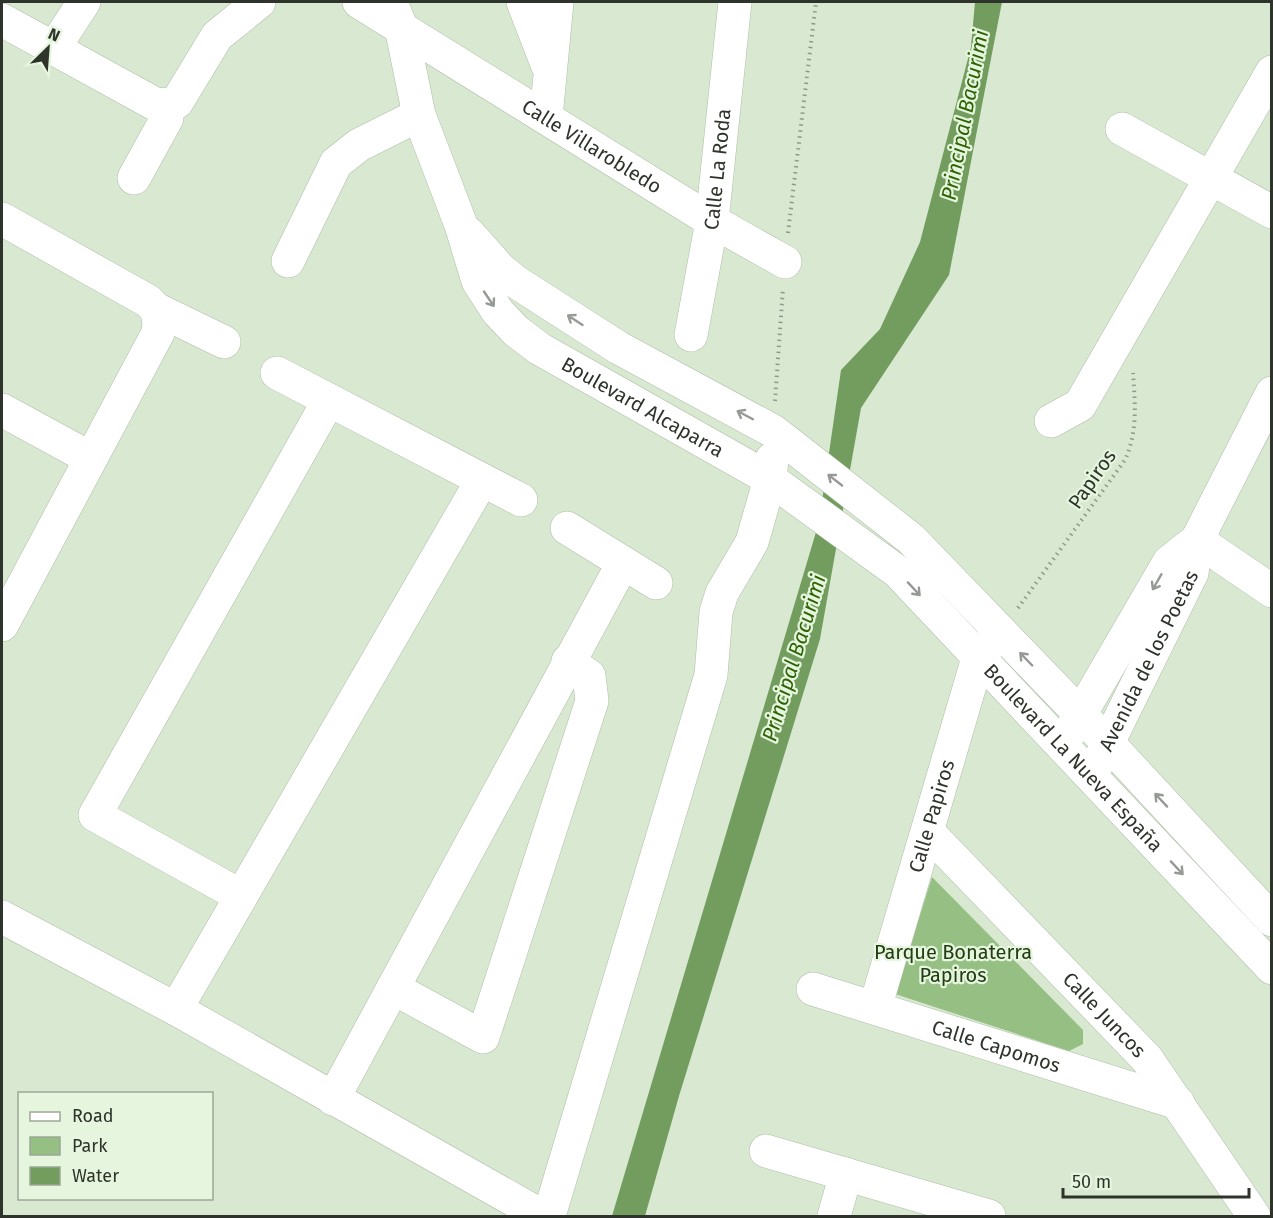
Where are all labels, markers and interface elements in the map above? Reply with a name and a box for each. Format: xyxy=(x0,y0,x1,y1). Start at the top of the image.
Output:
north arrow xyxy=(18,18,78,78)
text: N xyxy=(45,24,63,46)
water label: Principal Bacurimi xyxy=(936,27,994,202)
street label: Calle Villarobledo xyxy=(518,94,666,199)
street label: Calle La Roda xyxy=(699,107,736,232)
one-way arrow xyxy=(483,290,495,307)
one-way arrow xyxy=(567,313,584,325)
street label: Boulevard Alcaparra xyxy=(557,352,728,462)
one-way arrow xyxy=(737,409,754,421)
street label: Papiros xyxy=(1063,445,1121,513)
one-way arrow xyxy=(827,473,843,486)
street label: Avenida de los Poetas xyxy=(1094,566,1203,755)
water label: Principal Bacurimi xyxy=(756,571,832,745)
one-way arrow xyxy=(1151,573,1163,590)
one-way arrow xyxy=(906,581,921,596)
one-way arrow xyxy=(1018,652,1033,667)
street label: Boulevard La Nueva España xyxy=(979,659,1168,857)
street label: Calle Papiros xyxy=(903,757,959,875)
one-way arrow xyxy=(1154,793,1168,808)
one-way arrow xyxy=(1170,860,1184,875)
park label: Parque Bonaterra Papiros xyxy=(874,940,1032,987)
street label: Calle Juncos xyxy=(1058,967,1151,1062)
street label: Calle Capomos xyxy=(929,1015,1063,1078)
legend xyxy=(18,1092,213,1200)
text: Road xyxy=(72,1105,114,1127)
text: Park xyxy=(72,1135,108,1157)
scale bar xyxy=(1063,1161,1249,1199)
text: Water xyxy=(72,1165,119,1187)
text: 50 m xyxy=(1072,1171,1111,1193)

